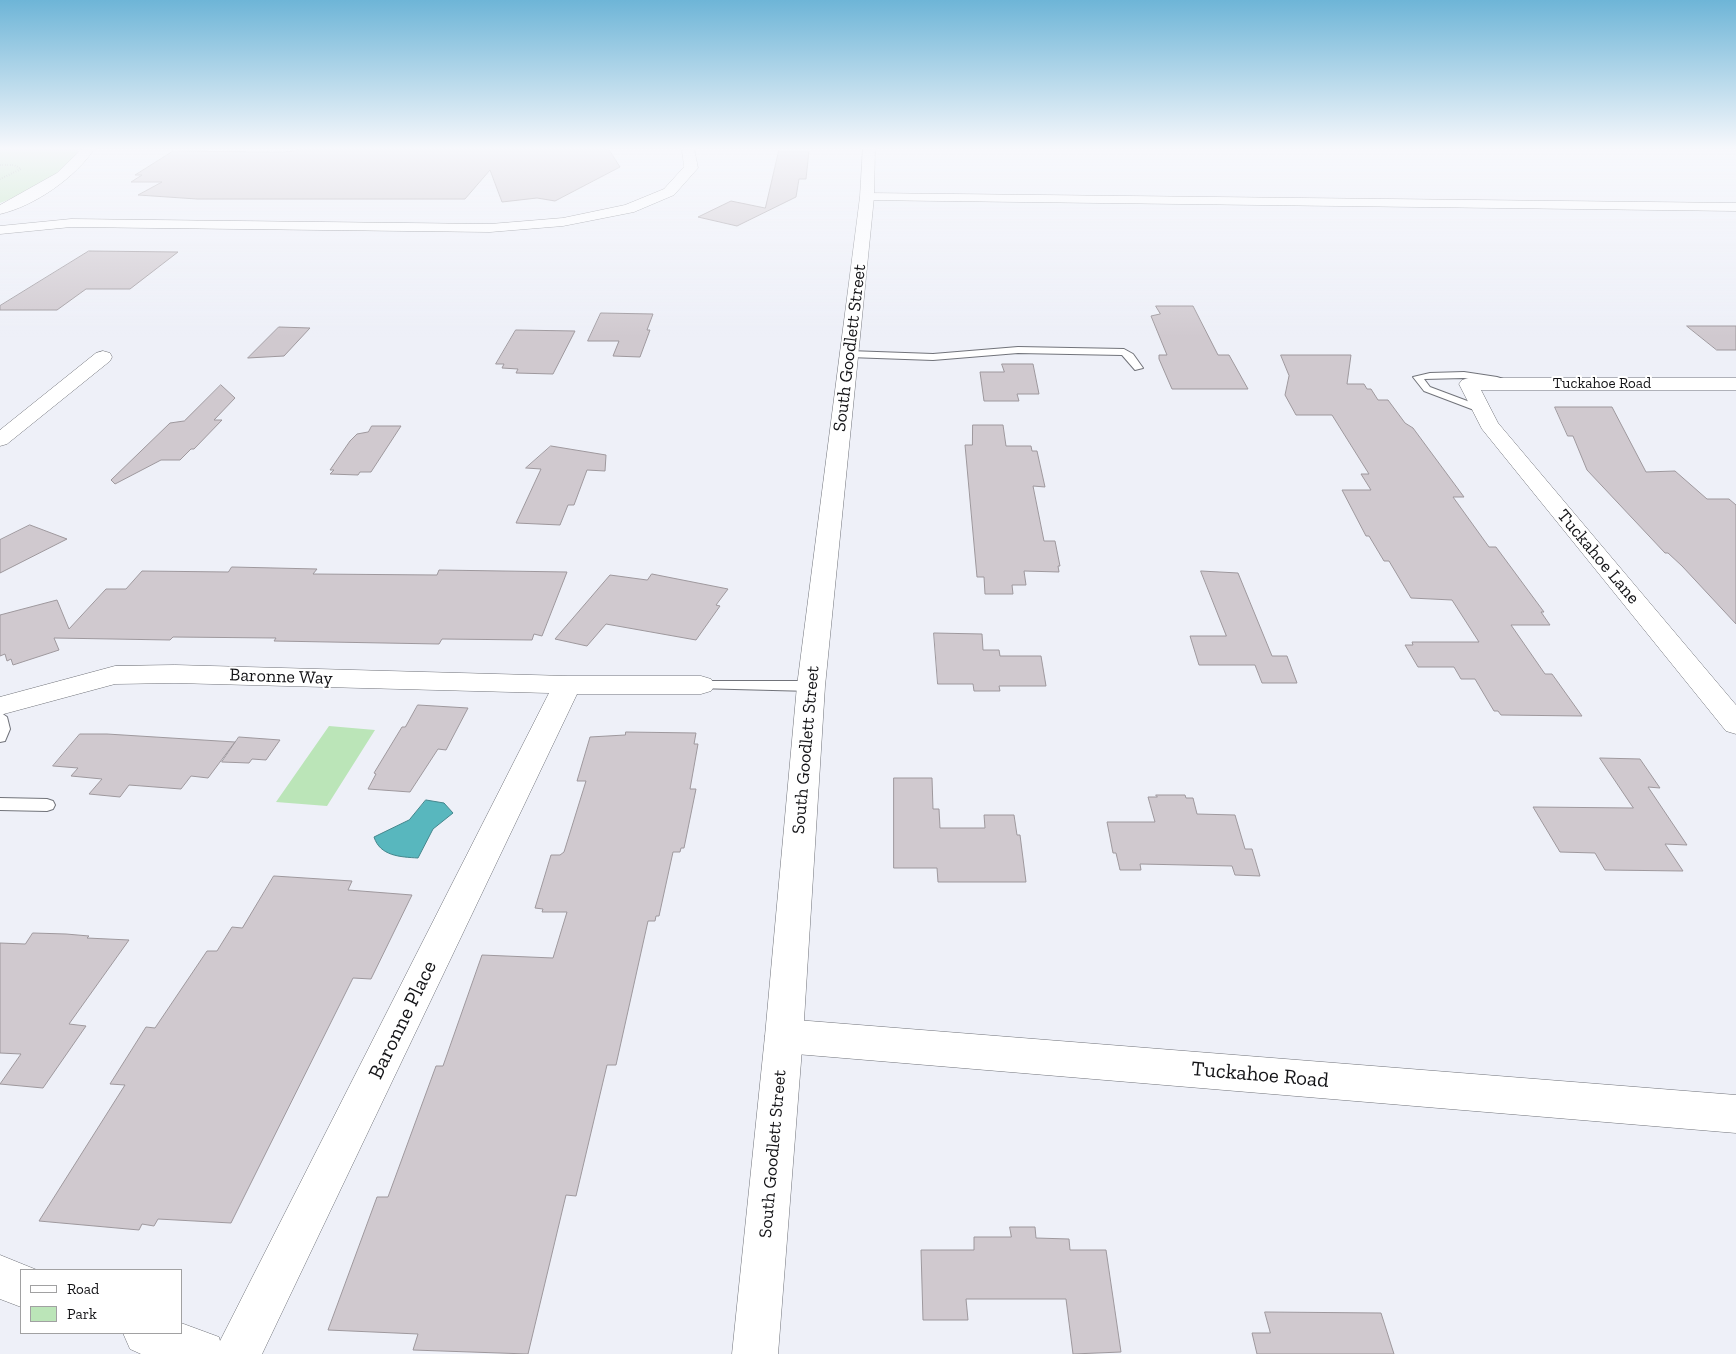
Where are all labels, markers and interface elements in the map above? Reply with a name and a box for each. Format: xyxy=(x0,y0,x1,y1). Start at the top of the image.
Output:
street label: South Goodlett Street xyxy=(829,263,871,433)
street label: Tuckahoe Road xyxy=(1553,375,1651,393)
street label: Tuckahoe Lane xyxy=(1552,505,1644,609)
street label: Baronne Way xyxy=(229,664,333,690)
street label: South Goodlett Street xyxy=(788,665,824,835)
street label: Baronne Place xyxy=(364,957,442,1083)
street label: Tuckahoe Road xyxy=(1190,1056,1330,1094)
street label: South Goodlett Street xyxy=(755,1069,791,1239)
legend xyxy=(20,1269,182,1334)
text: Road xyxy=(67,1280,99,1298)
text: Park xyxy=(67,1305,97,1323)

